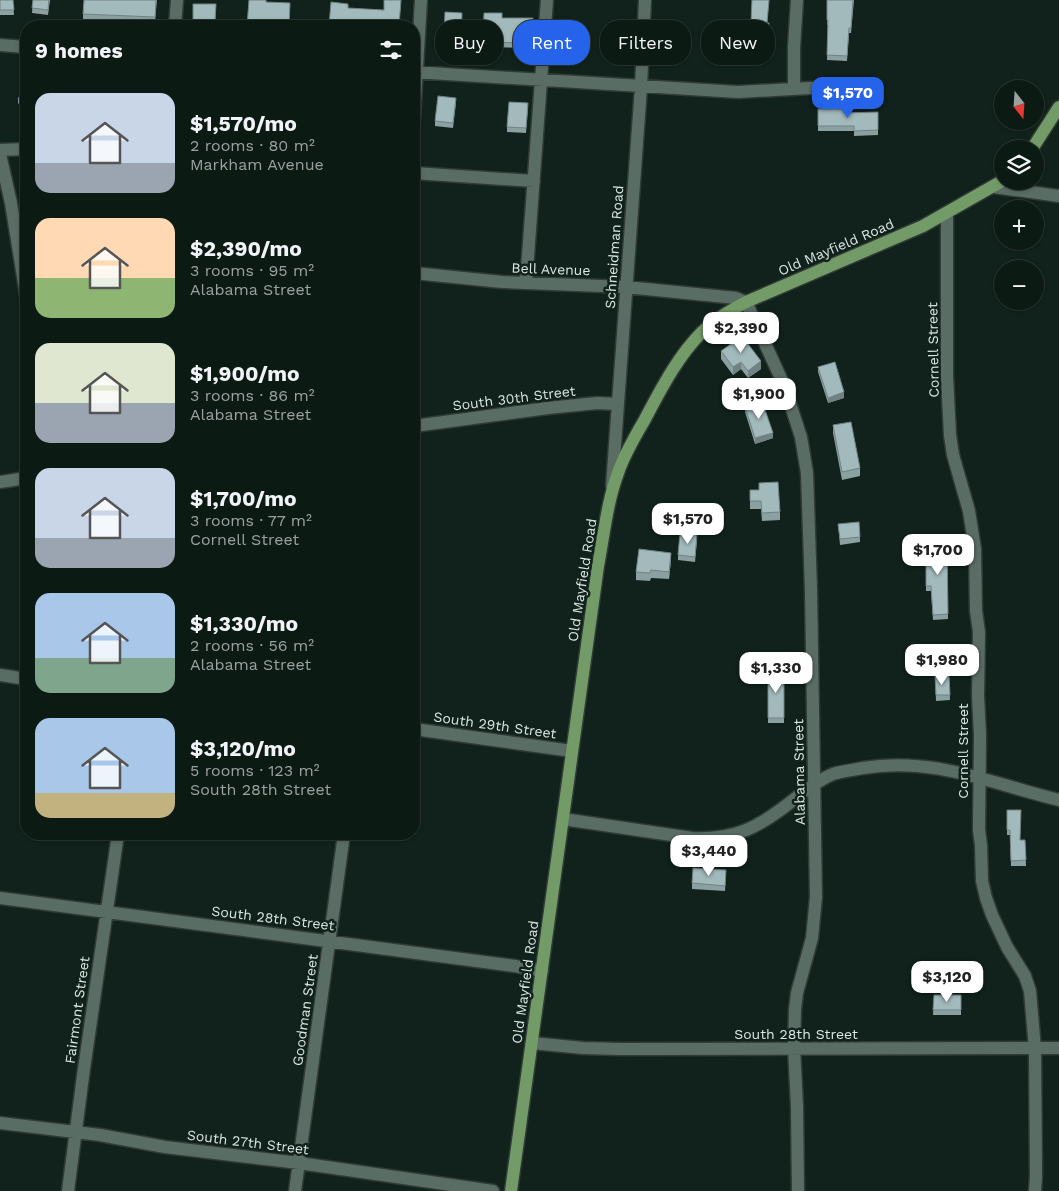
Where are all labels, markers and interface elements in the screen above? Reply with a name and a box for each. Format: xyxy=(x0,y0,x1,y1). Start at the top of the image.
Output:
chip: Buy xyxy=(435,20,503,65)
chip: Rent xyxy=(513,20,590,65)
chip: Filters xyxy=(600,20,691,65)
chip: New xyxy=(701,20,775,65)
icon: filters xyxy=(377,36,405,64)
text: 9 homes xyxy=(35,38,123,63)
pin: $1,570 xyxy=(807,76,889,119)
north arrow xyxy=(994,80,1044,130)
map controls xyxy=(994,80,1044,310)
text: $1,570 xyxy=(823,83,873,102)
text: $1,570/mo xyxy=(190,111,297,136)
icon: home xyxy=(75,113,135,173)
text: 2 rooms · 80 m² xyxy=(190,136,315,155)
button: layers xyxy=(994,140,1044,190)
text: Markham Avenue xyxy=(190,155,324,174)
street label: Schneidman Road xyxy=(602,185,626,309)
button: + xyxy=(994,200,1044,250)
street label: Old Mayfield Road xyxy=(776,215,896,279)
text: $2,390/mo xyxy=(190,236,302,261)
icon: home xyxy=(75,238,135,298)
street label: Bell Avenue xyxy=(511,260,591,278)
button: − xyxy=(994,260,1044,310)
text: 3 rooms · 95 m² xyxy=(190,261,314,280)
text: Alabama Street xyxy=(190,280,311,299)
street label: Cornell Street xyxy=(924,302,942,398)
pin: $2,390 xyxy=(700,312,782,354)
text: $2,390 xyxy=(714,318,768,337)
text: $1,900/mo xyxy=(190,361,300,386)
icon: home xyxy=(75,363,135,423)
pin: $1,900 xyxy=(718,378,800,420)
street label: South 30th Street xyxy=(452,383,576,413)
text: $1,900 xyxy=(733,384,785,403)
text: 3 rooms · 86 m² xyxy=(190,386,315,405)
text: Alabama Street xyxy=(190,405,311,424)
text: $1,700/mo xyxy=(190,486,296,511)
icon: home xyxy=(75,488,135,548)
pin: $1,570 xyxy=(647,502,729,545)
text: $1,570 xyxy=(663,509,713,528)
text: 3 rooms · 77 m² xyxy=(190,511,312,530)
street label: Old Mayfield Road xyxy=(564,517,600,643)
text: Cornell Street xyxy=(190,530,299,549)
pin: $1,700 xyxy=(897,534,979,576)
text: $1,700 xyxy=(913,540,963,559)
text: $1,330/mo xyxy=(190,611,298,636)
icon: home xyxy=(75,613,135,673)
text: 2 rooms · 56 m² xyxy=(190,636,314,655)
pin: $1,980 xyxy=(901,644,983,686)
text: $1,980 xyxy=(916,650,968,669)
pin: $1,330 xyxy=(735,652,817,694)
text: Alabama Street xyxy=(190,655,311,674)
text: $1,330 xyxy=(750,658,802,677)
street label: Cornell Street xyxy=(955,703,971,799)
street label: South 29th Street xyxy=(433,708,557,742)
street label: Alabama Street xyxy=(790,719,808,825)
text: $3,120/mo xyxy=(190,736,296,761)
icon: home xyxy=(75,738,135,798)
text: 5 rooms · 123 m² xyxy=(190,761,320,780)
text: South 28th Street xyxy=(190,780,331,799)
pin: $3,440 xyxy=(668,834,750,877)
text: $3,440 xyxy=(681,841,737,860)
street label: South 28th Street xyxy=(211,903,335,933)
street label: Old Mayfield Road xyxy=(508,919,542,1045)
street label: Goodman Street xyxy=(289,953,321,1067)
street label: Fairmont Street xyxy=(62,955,92,1065)
pin: $3,120 xyxy=(906,960,988,1003)
text: $3,120 xyxy=(922,967,972,986)
street label: South 28th Street xyxy=(734,1026,858,1042)
street label: South 27th Street xyxy=(186,1127,310,1157)

